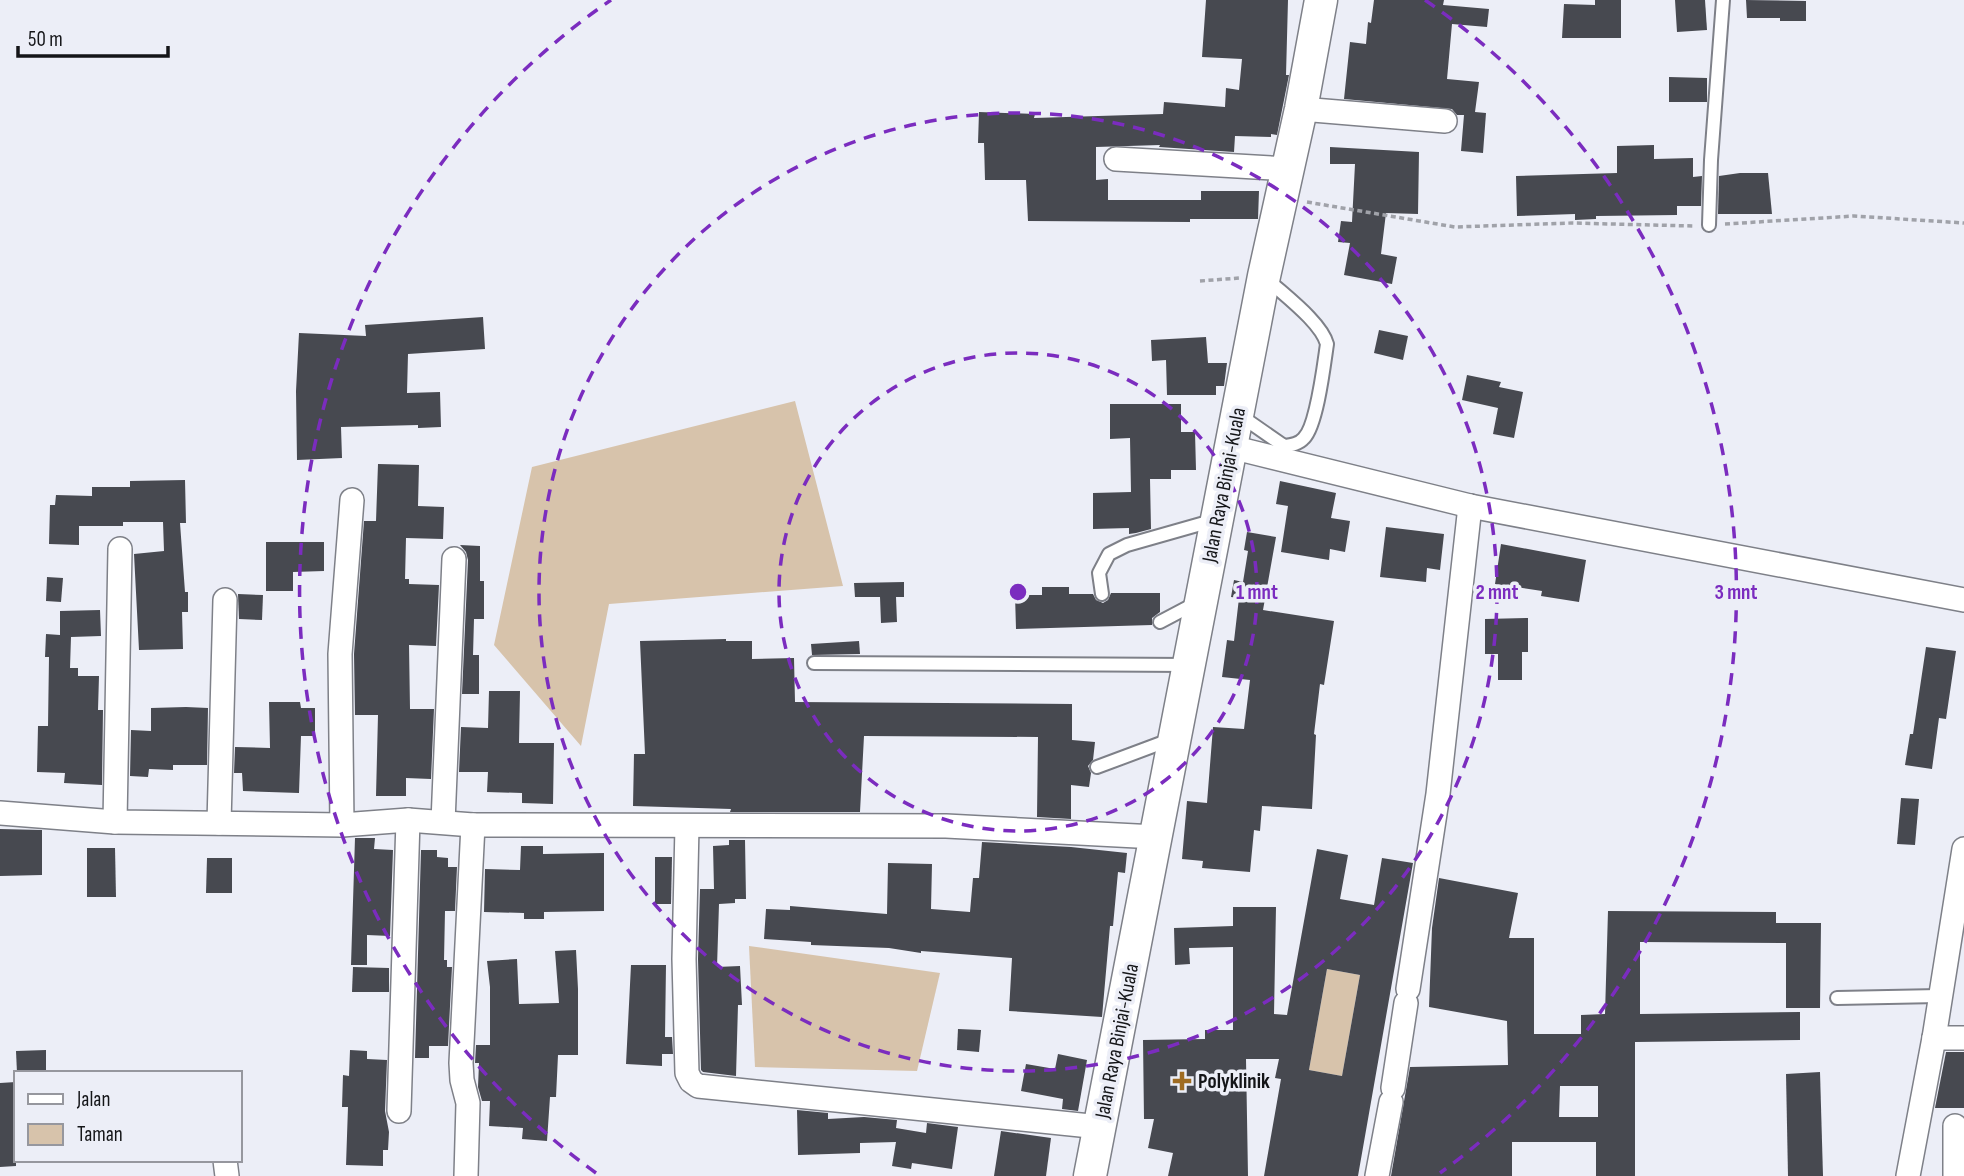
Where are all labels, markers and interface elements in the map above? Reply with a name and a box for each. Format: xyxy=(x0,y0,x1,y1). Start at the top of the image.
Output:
scale bar xyxy=(18,14,168,58)
text: 50 m xyxy=(28,27,63,52)
street label: Jalan Raya Binjai-Kuala xyxy=(1197,406,1251,565)
centre of rings xyxy=(1006,580,1030,604)
text: 1 mnt xyxy=(1236,580,1278,605)
text: 2 mnt xyxy=(1476,580,1518,605)
text: 3 mnt xyxy=(1715,580,1758,605)
street label: Jalan Raya Binjai-Kuala xyxy=(1090,962,1144,1121)
place label: Polyklinik xyxy=(1198,1069,1270,1094)
legend xyxy=(14,1071,242,1162)
marker: Polyklinik xyxy=(1172,1071,1192,1091)
text: Jalan xyxy=(76,1087,110,1112)
text: Taman xyxy=(77,1122,123,1147)

